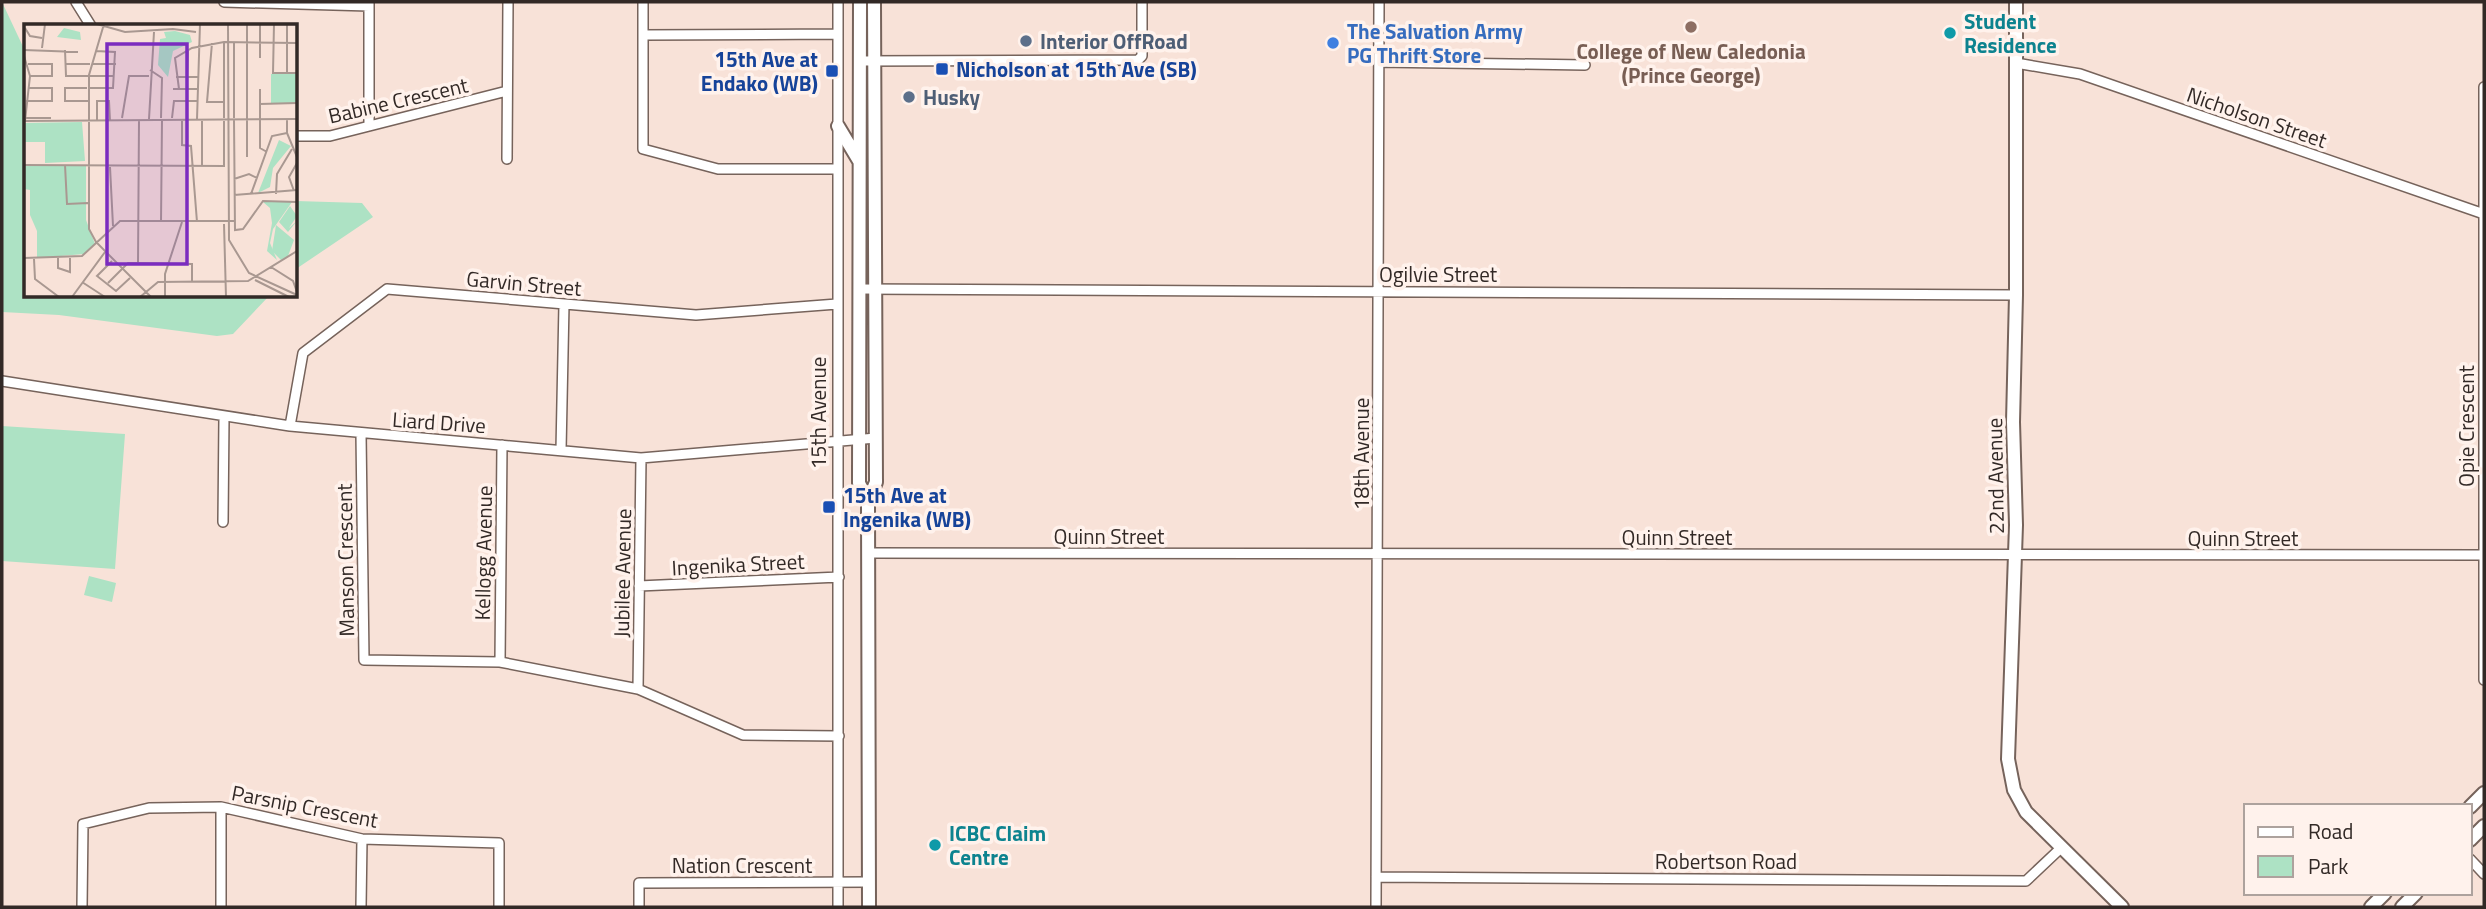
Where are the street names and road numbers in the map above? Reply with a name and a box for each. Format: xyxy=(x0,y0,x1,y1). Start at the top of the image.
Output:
street label: Babine Crescent xyxy=(325,68,472,132)
street label: Nicholson Street xyxy=(2183,78,2332,156)
street label: Ogilvie Street xyxy=(1379,258,1498,290)
street label: Garvin Street xyxy=(465,262,584,304)
street label: 15th Avenue xyxy=(802,357,834,469)
street label: Opie Crescent xyxy=(2450,365,2482,487)
street label: 18th Avenue xyxy=(1345,398,1377,510)
street label: Liard Drive xyxy=(391,403,487,441)
street label: 22nd Avenue xyxy=(1978,418,2012,534)
street label: Manson Crescent xyxy=(328,483,362,637)
street label: Kellogg Avenue xyxy=(466,485,500,621)
street label: Jubilee Avenue xyxy=(605,508,639,638)
street label: Quinn Street xyxy=(1054,520,1165,552)
street label: Quinn Street xyxy=(1622,521,1733,553)
street label: Quinn Street xyxy=(2188,522,2299,554)
street label: Ingenika Street xyxy=(671,545,806,583)
street label: Parsnip Crescent xyxy=(229,776,382,836)
street label: Robertson Road xyxy=(1655,845,1797,877)
street label: Nation Crescent xyxy=(672,849,813,881)

